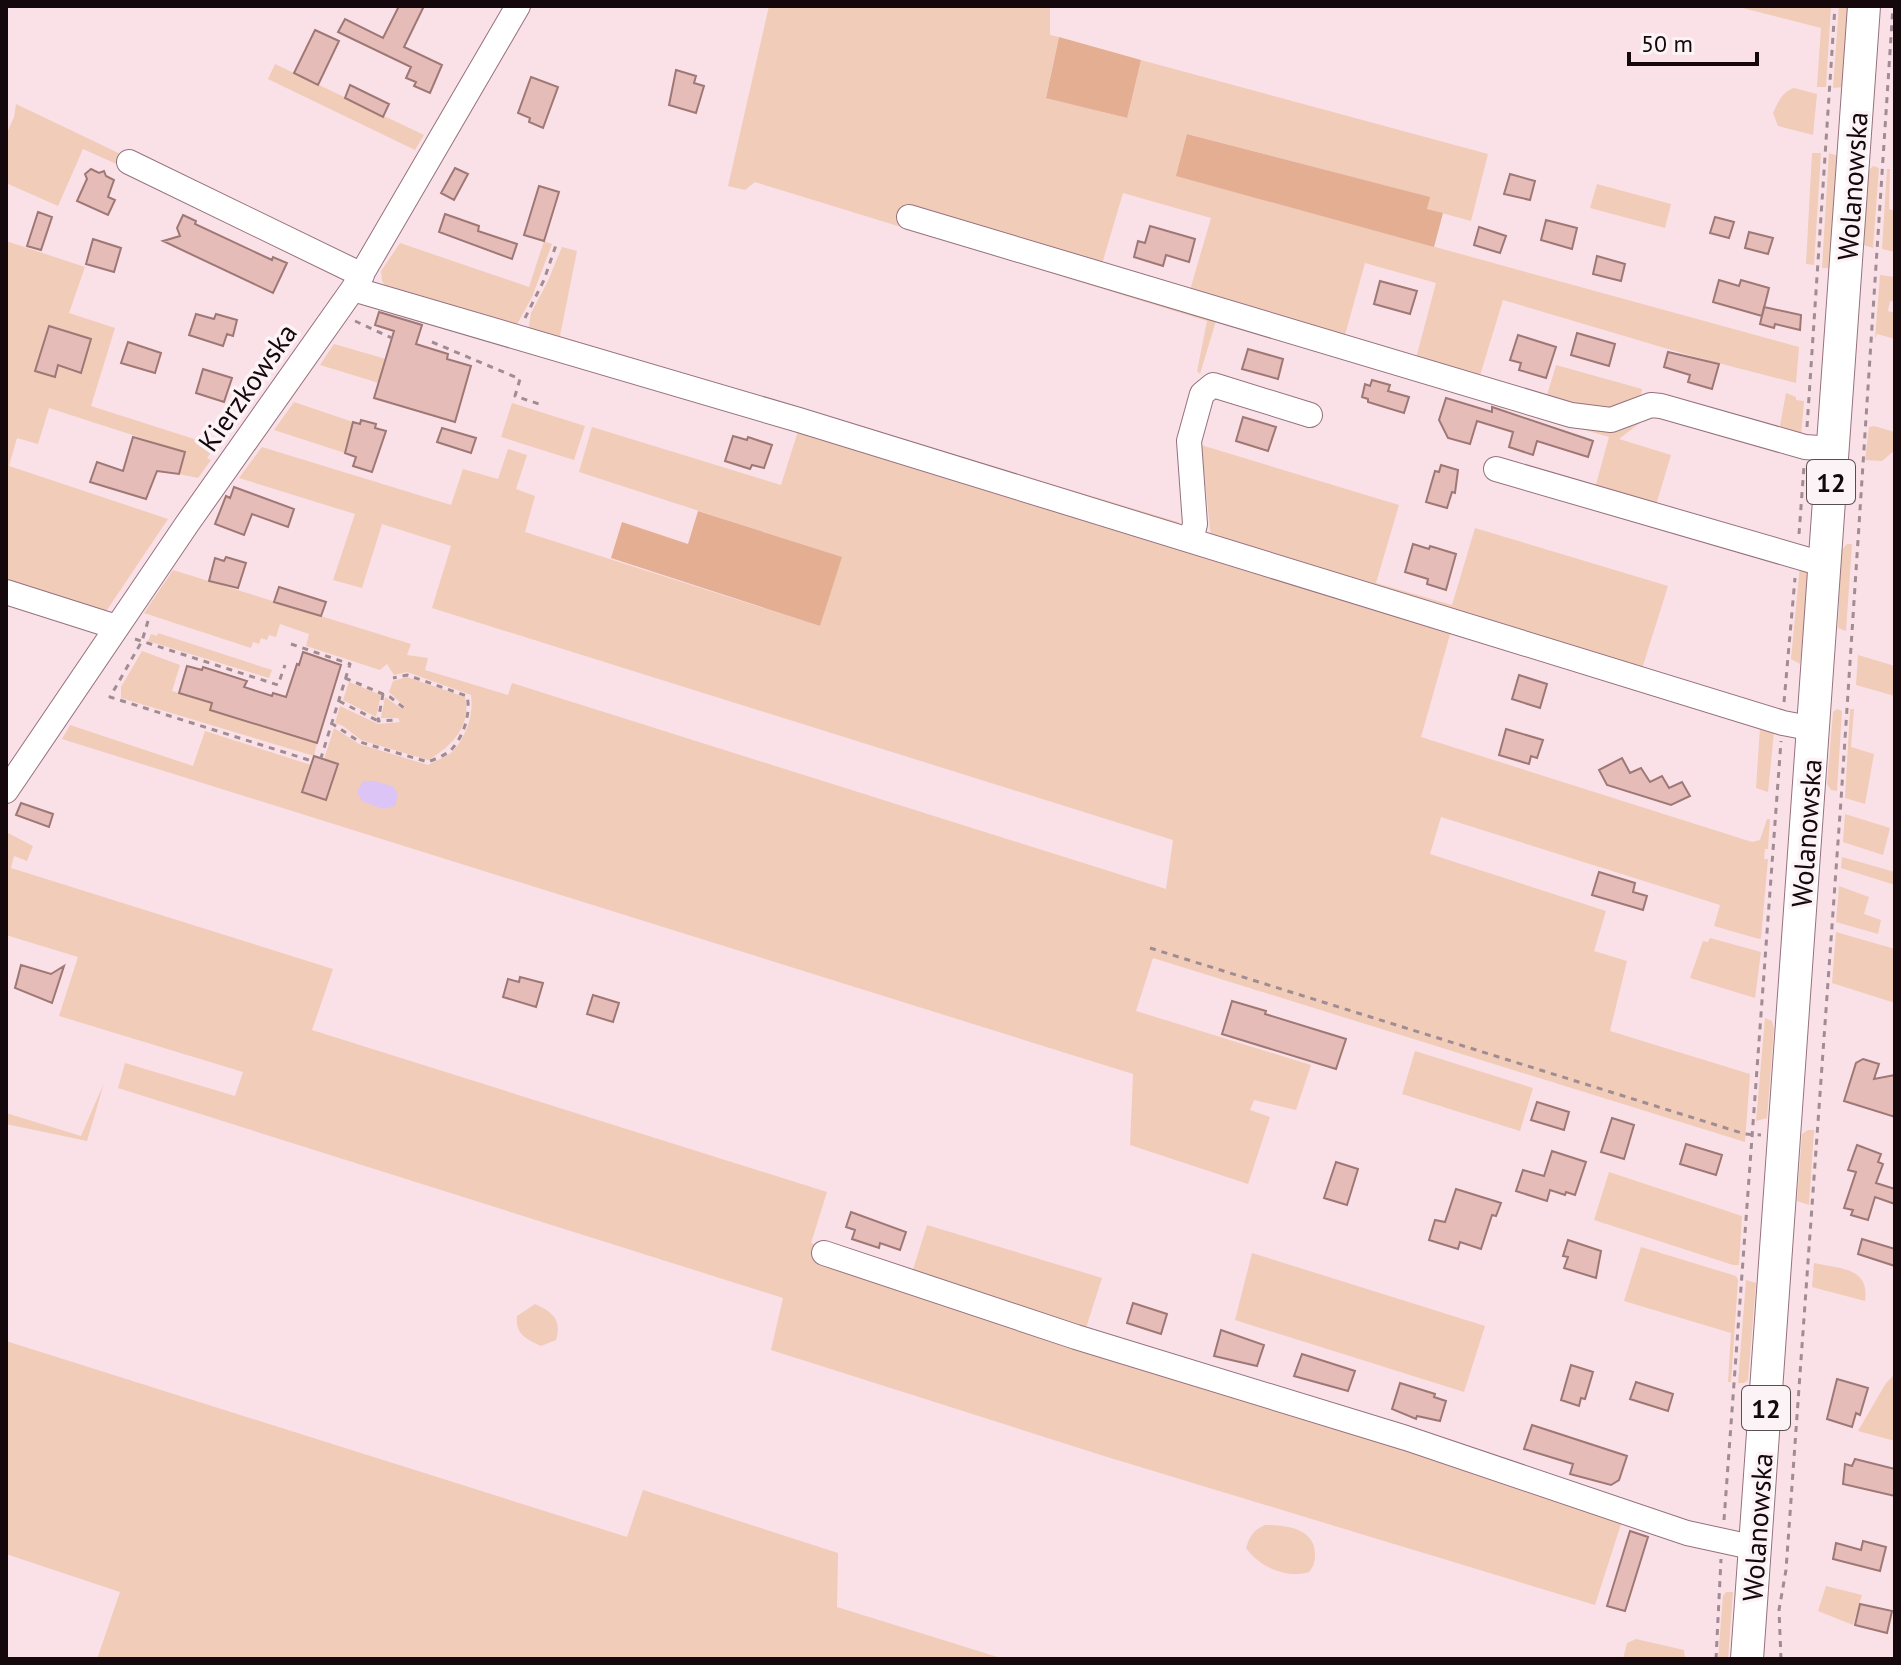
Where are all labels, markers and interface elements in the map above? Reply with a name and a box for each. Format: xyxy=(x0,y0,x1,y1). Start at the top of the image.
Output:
scale bar xyxy=(1629,16,1757,66)
text: 50 m xyxy=(1641,28,1693,59)
street label: Wolanowska xyxy=(1828,111,1876,261)
street label: Kierzkowska xyxy=(189,316,305,458)
road number: 12 xyxy=(1807,460,1855,504)
street label: Wolanowska xyxy=(1782,758,1830,908)
road number: 12 xyxy=(1742,1386,1790,1430)
street label: Wolanowska xyxy=(1733,1452,1781,1602)

